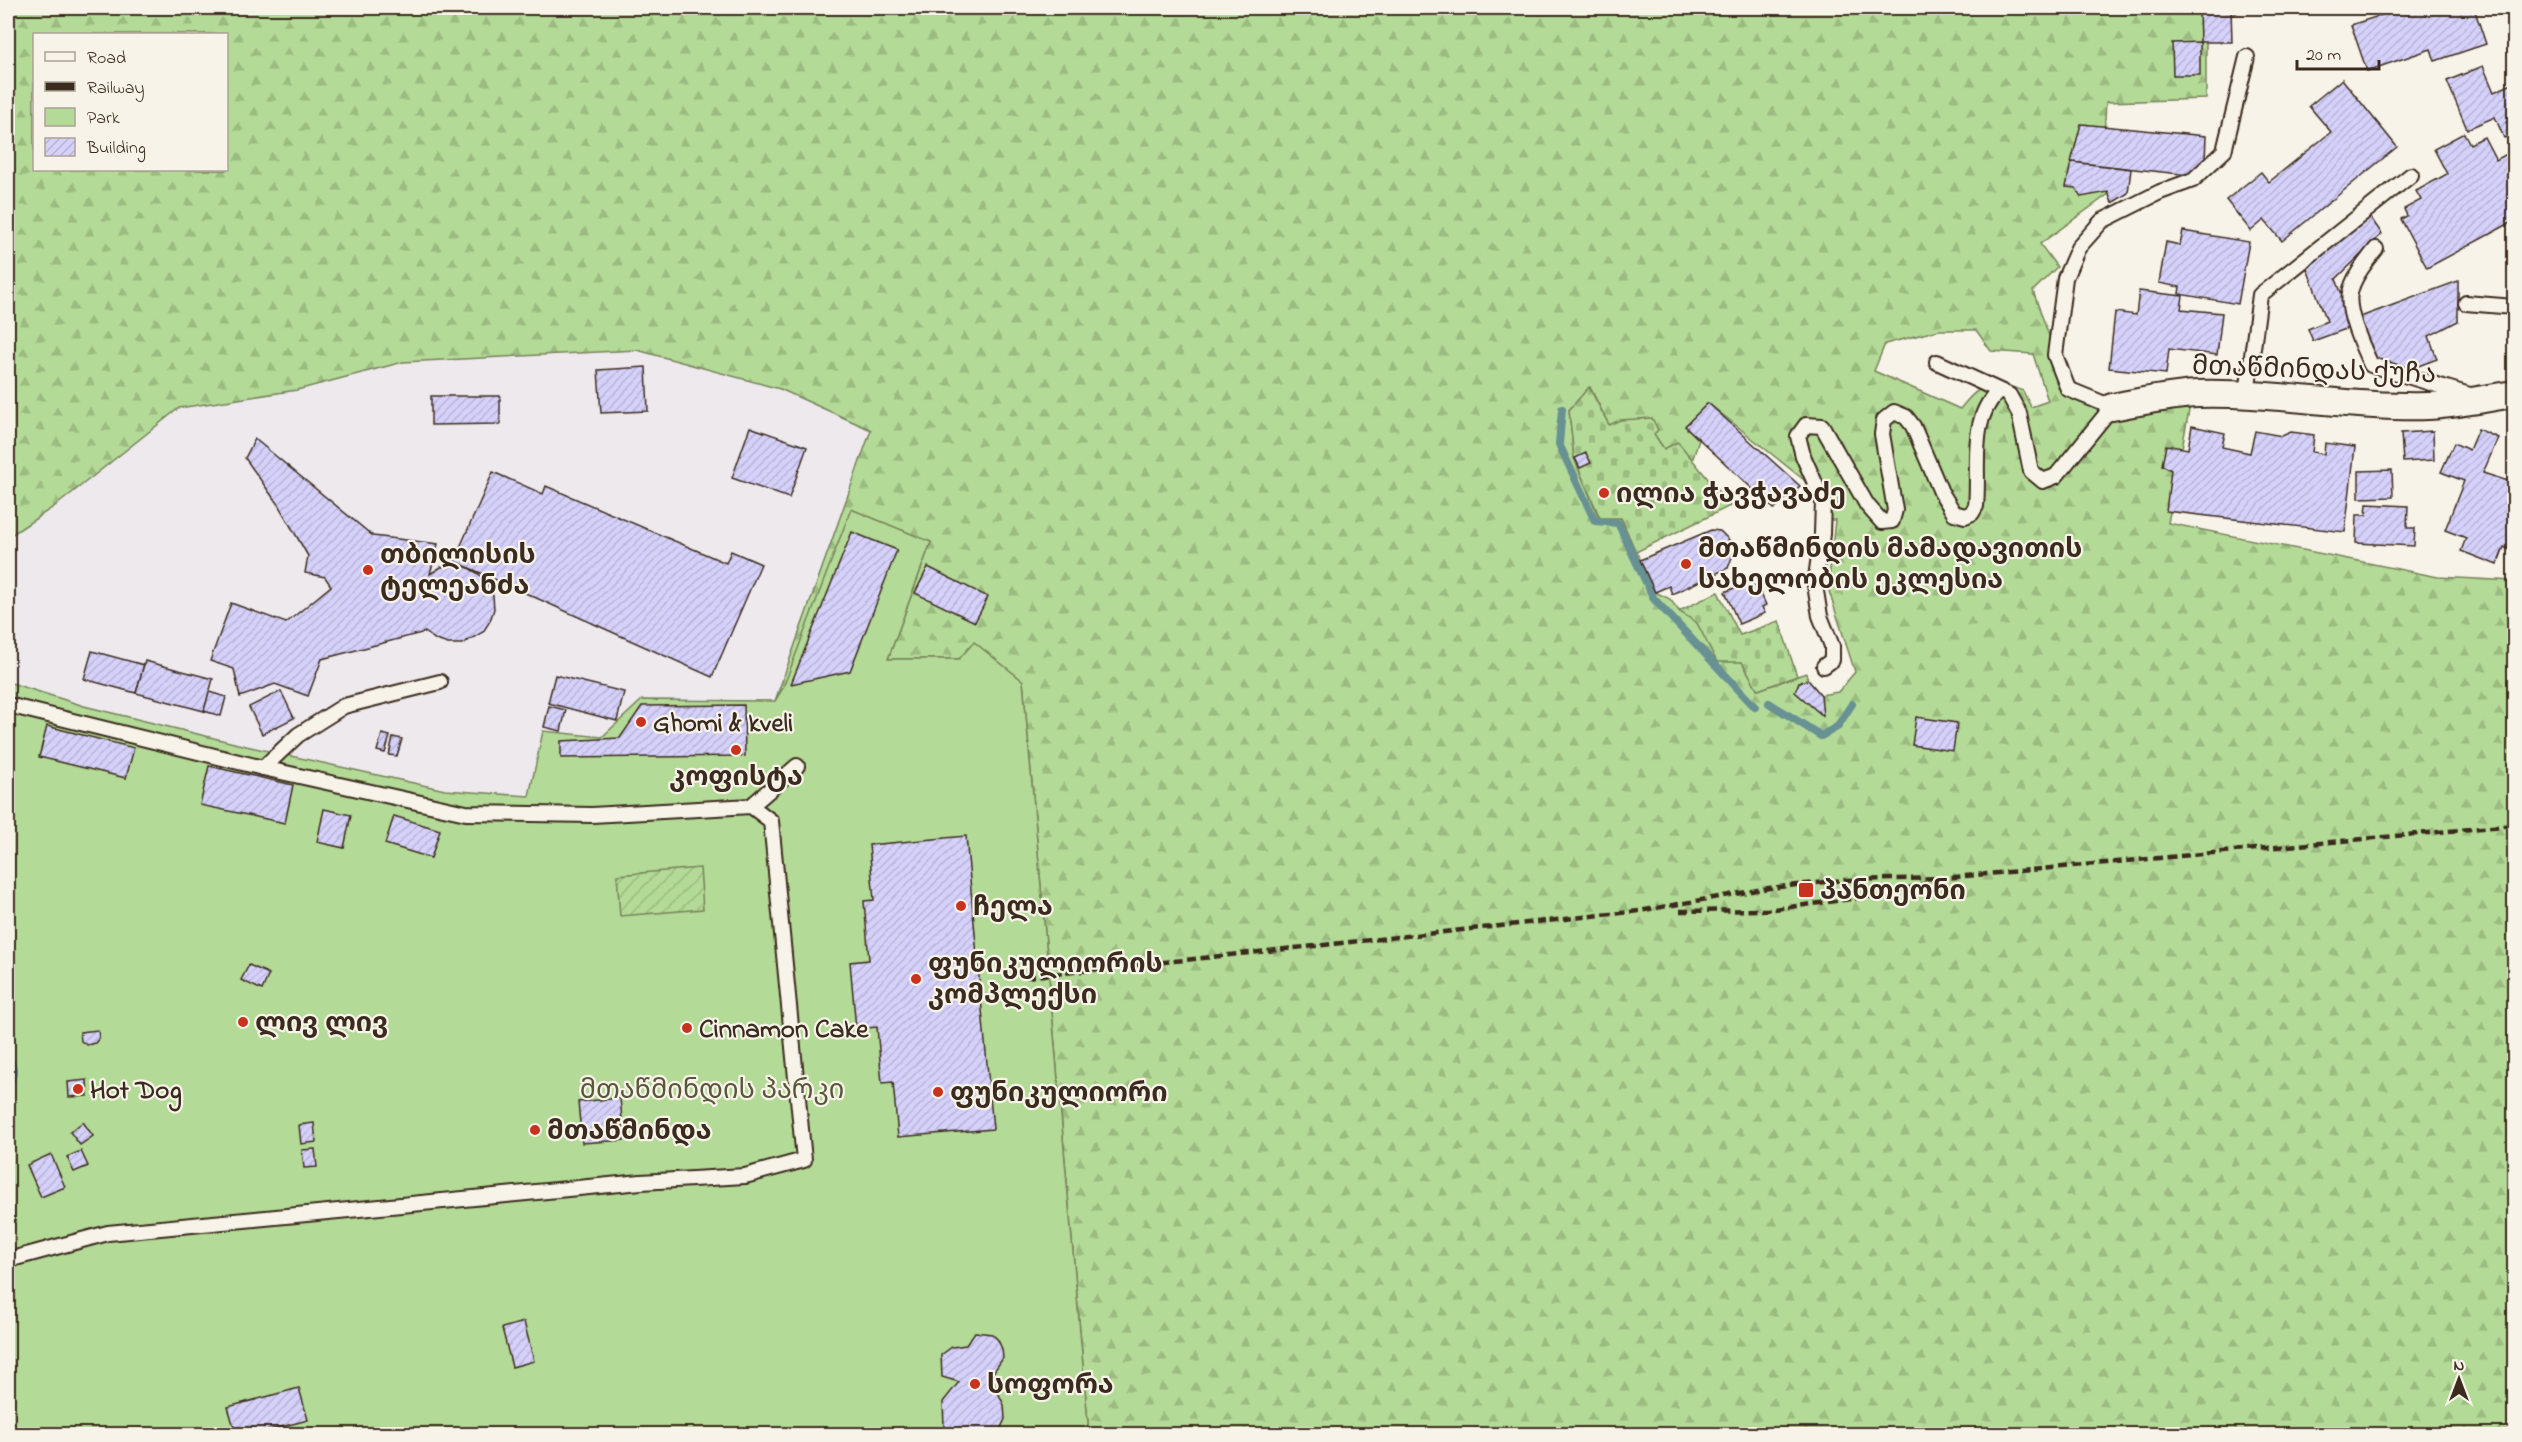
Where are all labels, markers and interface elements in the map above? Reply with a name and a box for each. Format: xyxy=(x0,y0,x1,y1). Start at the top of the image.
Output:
legend xyxy=(33,33,228,171)
scale bar xyxy=(2297,33,2380,71)
text: 20 m xyxy=(2306,43,2341,69)
text: Road xyxy=(87,46,126,72)
text: Railway xyxy=(87,76,144,102)
text: Park xyxy=(87,106,120,132)
text: Building xyxy=(86,136,146,163)
street label: მთაწმინდას ქუჩა xyxy=(2191,348,2437,395)
place label: ილია ჭავჭავაძე xyxy=(1616,476,1846,515)
marker: ილია ჭავჭავაძე xyxy=(1597,486,1611,500)
place label: მთაწმინდის მამადავითის სახელობის ეკლესია xyxy=(1698,531,2082,601)
place label: თბილისის ტელეანძა xyxy=(380,537,536,607)
marker: მთაწმინდის მამადავითის სახელობის ეკლესია xyxy=(1679,557,1693,571)
marker: თბილისის ტელეანძა xyxy=(361,563,375,577)
place label: Ghomi & kveli xyxy=(653,705,793,744)
marker: Ghomi & kveli xyxy=(634,715,648,729)
marker: კოფისტა xyxy=(729,743,743,757)
place label: კოფისტა xyxy=(669,759,803,798)
place label: პანთეონი xyxy=(1820,873,1966,912)
marker: პანთეონი xyxy=(1797,881,1815,899)
place label: ჩელა xyxy=(973,889,1053,928)
marker: ჩელა xyxy=(954,899,968,913)
place label: ფუნიკულიორის კომპლექსი xyxy=(928,946,1163,1016)
marker: ფუნიკულიორის კომპლექსი xyxy=(909,972,923,986)
place label: ლივ ლივ xyxy=(255,1005,388,1044)
place label: Cinnamon Cake xyxy=(699,1011,869,1050)
marker: ლივ ლივ xyxy=(236,1015,250,1029)
marker: Cinnamon Cake xyxy=(680,1021,694,1035)
place label: Hot Dog xyxy=(90,1072,182,1112)
park label: მთაწმინდის პარკი xyxy=(580,1072,844,1111)
place label: ფუნიკულიორი xyxy=(950,1075,1168,1114)
marker: Hot Dog xyxy=(71,1082,85,1096)
marker: ფუნიკულიორი xyxy=(931,1085,945,1099)
place label: მთაწმინდა xyxy=(547,1113,711,1152)
marker: მთაწმინდა xyxy=(528,1123,542,1137)
north arrow xyxy=(2429,1349,2489,1409)
text: N xyxy=(2454,1354,2465,1378)
place label: სოფორა xyxy=(987,1367,1114,1406)
marker: სოფორა xyxy=(968,1377,982,1391)

